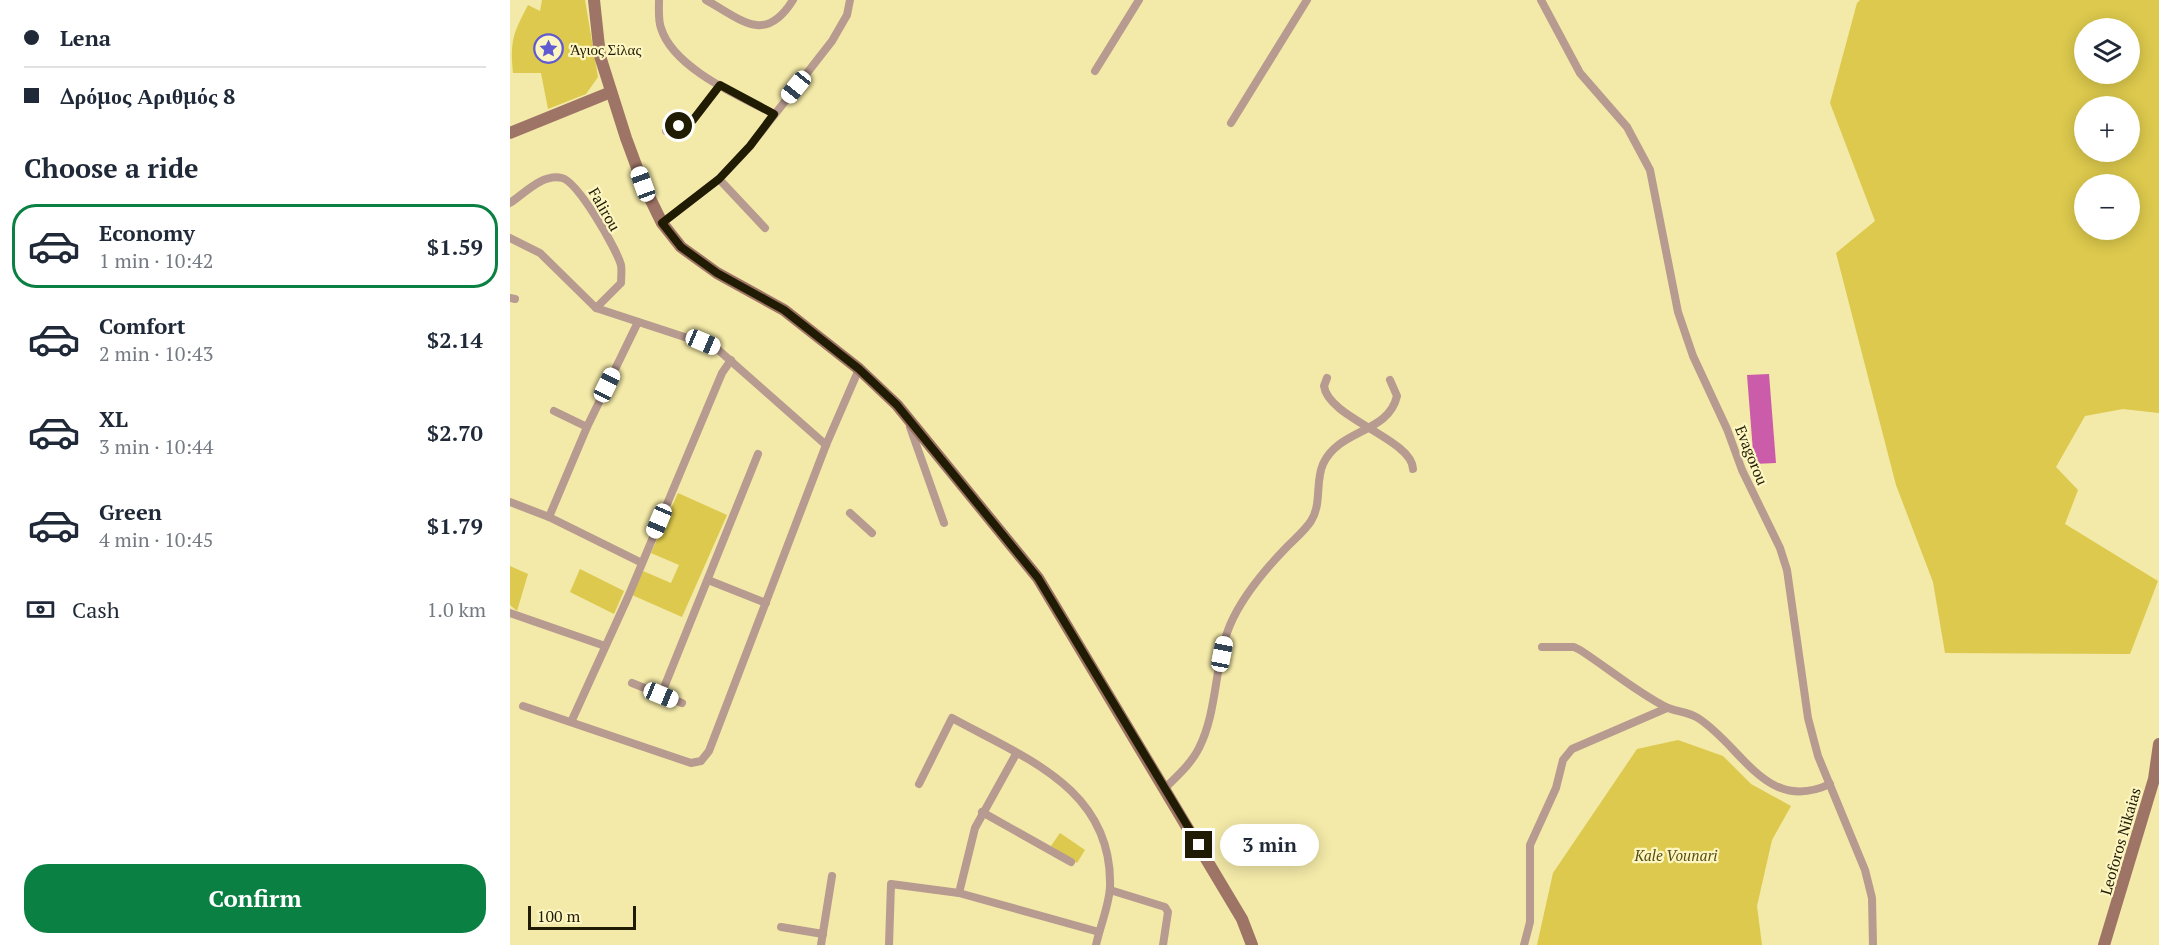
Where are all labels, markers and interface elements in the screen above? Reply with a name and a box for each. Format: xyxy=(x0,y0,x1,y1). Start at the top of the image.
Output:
map controls xyxy=(2074,18,2140,240)
button: layers xyxy=(2074,18,2140,84)
text: Lena xyxy=(60,23,111,52)
place icon: Άγιος Σίλας xyxy=(533,33,565,65)
place label: Άγιος Σίλας xyxy=(570,39,641,59)
car xyxy=(778,67,814,107)
text: Δρόμος Αριθμός 8 xyxy=(60,81,236,110)
button: + xyxy=(2074,96,2140,162)
route start xyxy=(665,112,692,139)
text: Choose a ride xyxy=(24,150,199,186)
car xyxy=(628,164,658,204)
button: − xyxy=(2074,174,2140,240)
street label: Falirou xyxy=(584,183,626,235)
text: Economy xyxy=(99,218,195,247)
icon: car xyxy=(27,219,81,273)
text: $1.59 xyxy=(427,232,483,261)
text: 1 min · 10:42 xyxy=(99,247,213,274)
text: Comfort xyxy=(99,311,185,340)
icon: car xyxy=(27,312,81,366)
text: $2.14 xyxy=(427,325,483,354)
car xyxy=(683,327,723,357)
text: 2 min · 10:43 xyxy=(99,340,213,367)
car xyxy=(591,365,623,405)
text: XL xyxy=(99,404,128,433)
icon: car xyxy=(27,405,81,459)
text: $2.70 xyxy=(427,418,483,447)
street label: Evagorou xyxy=(1731,422,1773,488)
text: 3 min · 10:44 xyxy=(99,433,213,460)
text: Green xyxy=(99,497,162,526)
icon: car xyxy=(27,498,81,552)
car xyxy=(644,501,674,541)
text: $1.79 xyxy=(427,511,483,540)
text: 4 min · 10:45 xyxy=(99,526,213,553)
icon: cash xyxy=(24,593,57,626)
text: Cash xyxy=(72,595,120,624)
text: 1.0 km xyxy=(427,596,486,623)
car xyxy=(1210,635,1234,673)
car xyxy=(641,680,681,710)
street label: Leoforos Nikaias xyxy=(2095,785,2145,897)
callout: 3 min xyxy=(1220,824,1319,866)
route end xyxy=(1185,831,1212,858)
text: 3 min xyxy=(1242,831,1297,858)
park label: Kale Vounari xyxy=(1634,845,1718,865)
button: Confirm xyxy=(24,864,486,933)
scale bar xyxy=(528,903,636,930)
text: 100 m xyxy=(537,905,580,927)

